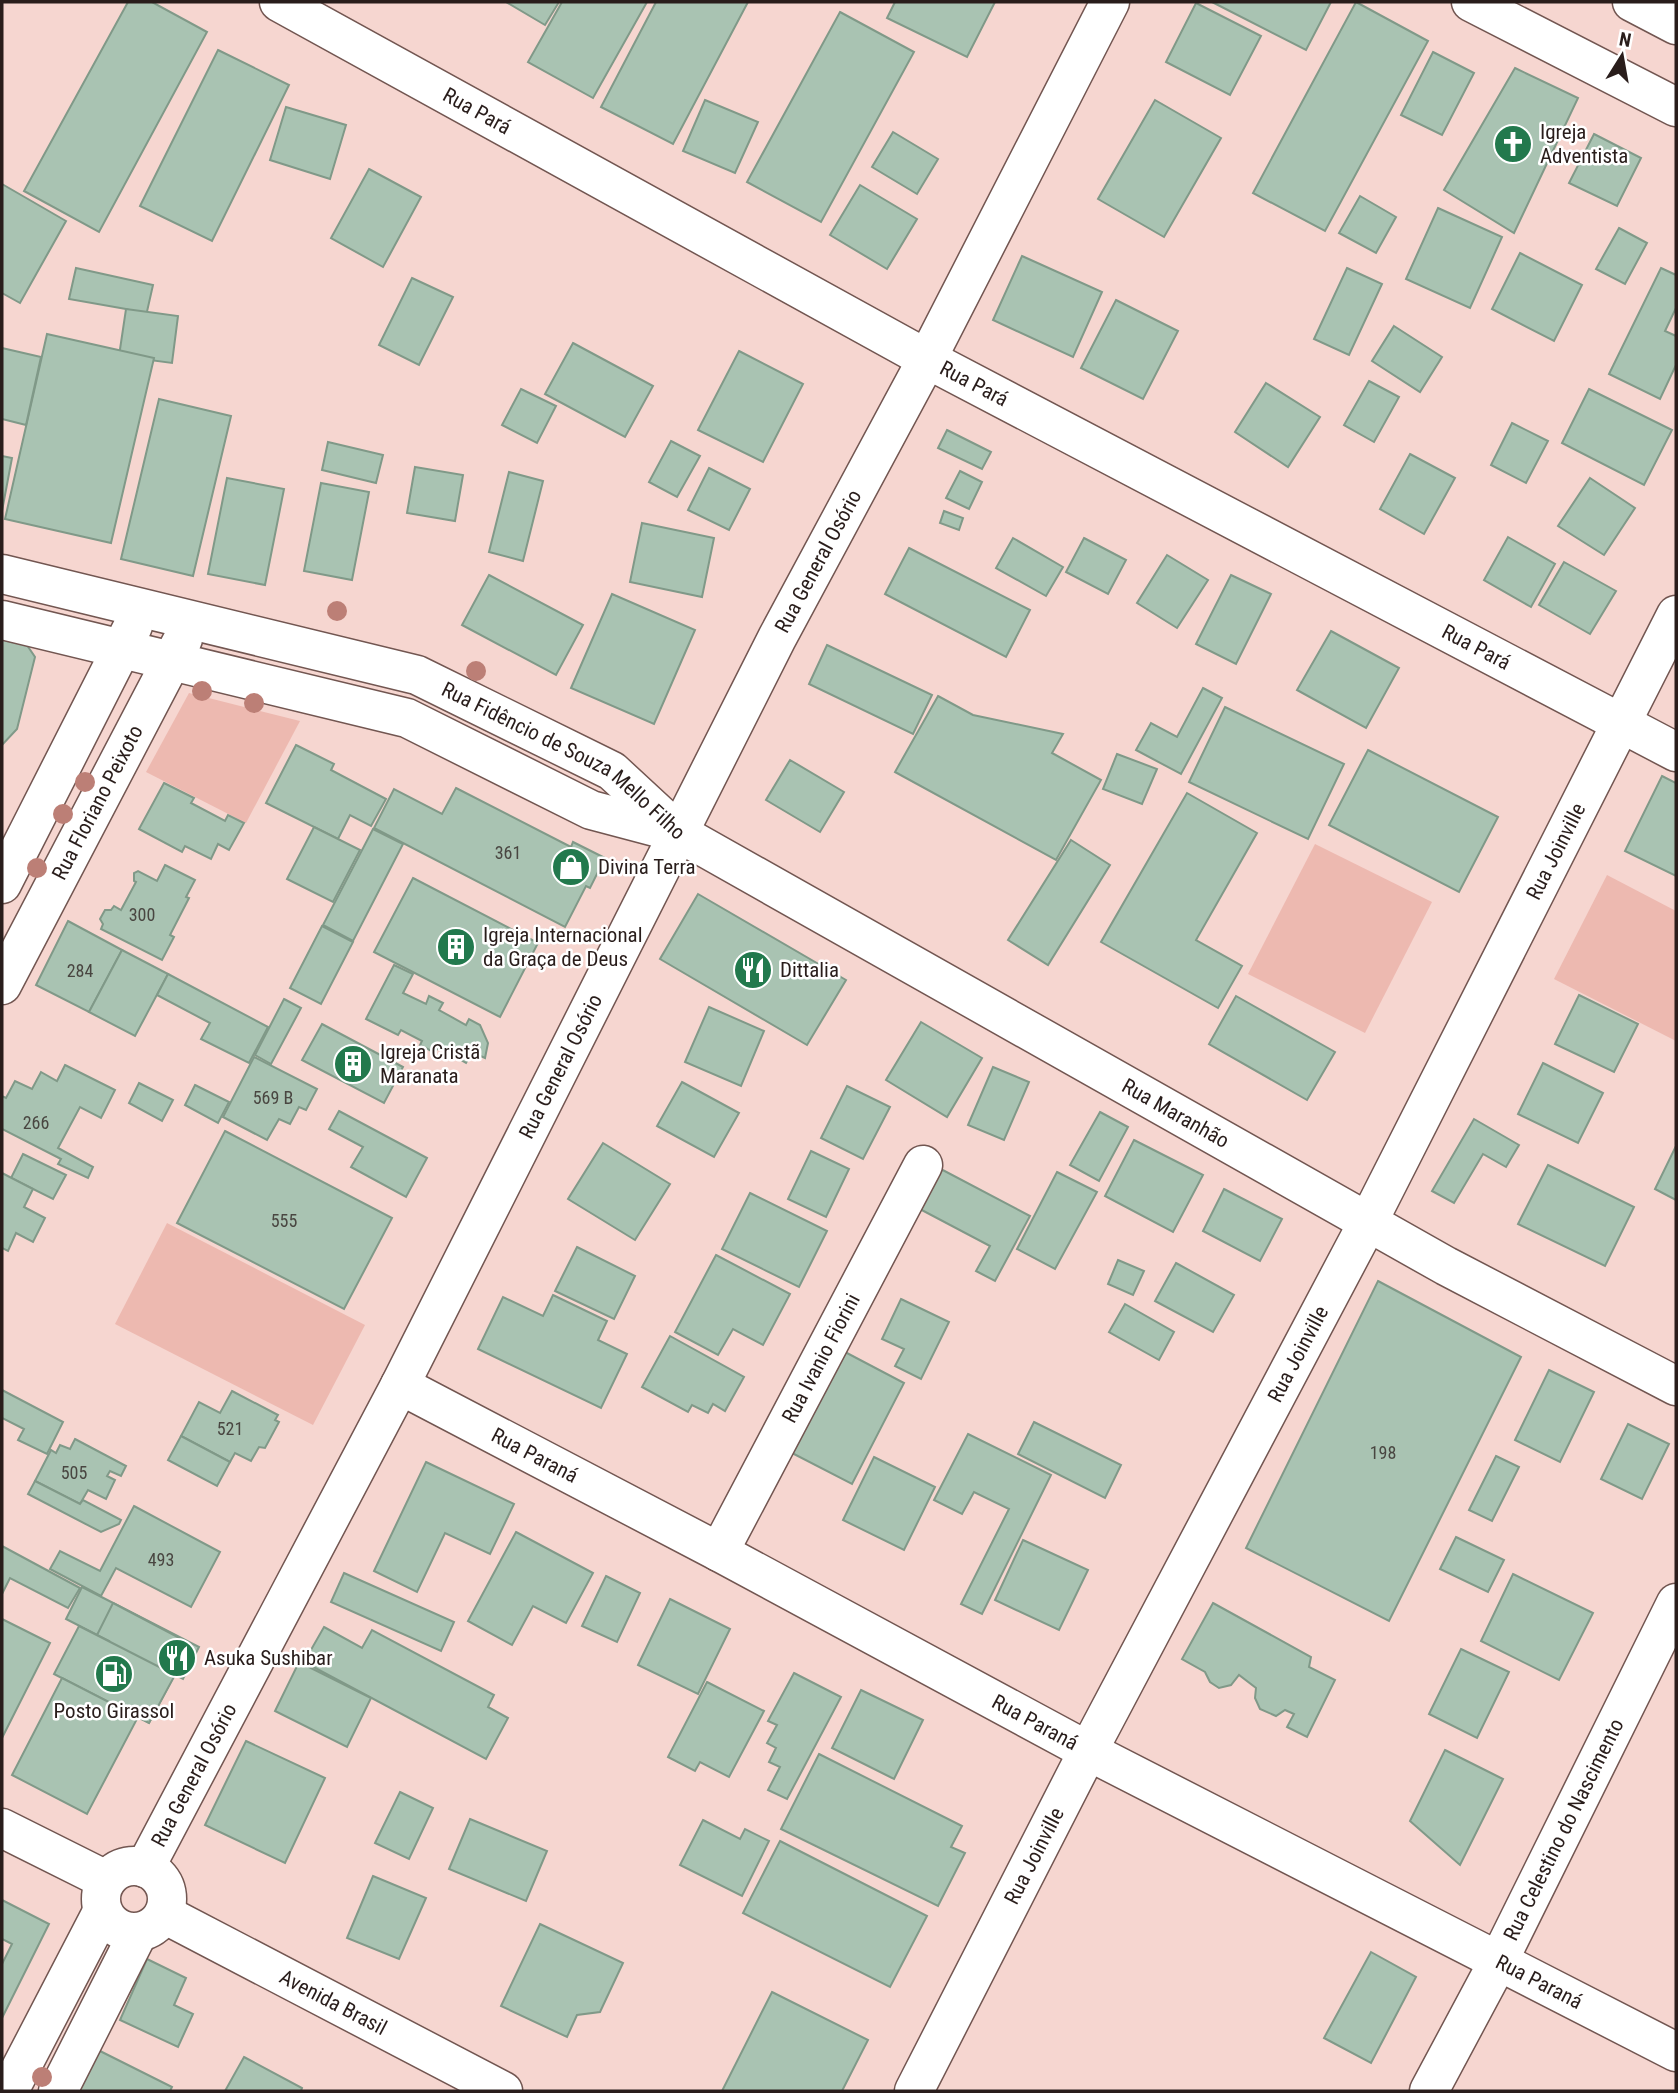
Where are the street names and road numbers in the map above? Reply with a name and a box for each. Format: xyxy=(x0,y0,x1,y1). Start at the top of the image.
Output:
street label: Rua Pará xyxy=(439,83,515,139)
street label: Rua Pará xyxy=(936,356,1012,411)
street label: Rua General Osório xyxy=(770,486,866,637)
street label: Rua Pará xyxy=(1438,619,1514,675)
street label: Rua Fidêncio de Souza Mello Filho xyxy=(438,677,690,845)
street label: Rua Floriano Peixoto xyxy=(47,721,148,884)
street label: Rua Joinville xyxy=(1522,799,1591,904)
street label: Rua General Osório xyxy=(514,990,607,1143)
street label: Rua Maranhão xyxy=(1118,1074,1233,1153)
street label: Rua Ivanio Fiorini xyxy=(777,1290,865,1427)
street label: Rua Joinville xyxy=(1263,1302,1333,1406)
street label: Rua Paraná xyxy=(487,1423,582,1488)
street label: Rua Paraná xyxy=(988,1689,1082,1755)
street label: Rua General Osório xyxy=(146,1699,242,1851)
street label: Rua Celestino do Nascimento xyxy=(1499,1715,1629,1944)
street label: Rua Joinville xyxy=(1000,1804,1069,1908)
street label: Rua Paraná xyxy=(1492,1950,1586,2014)
street label: Avenida Brasil xyxy=(276,1965,391,2040)

